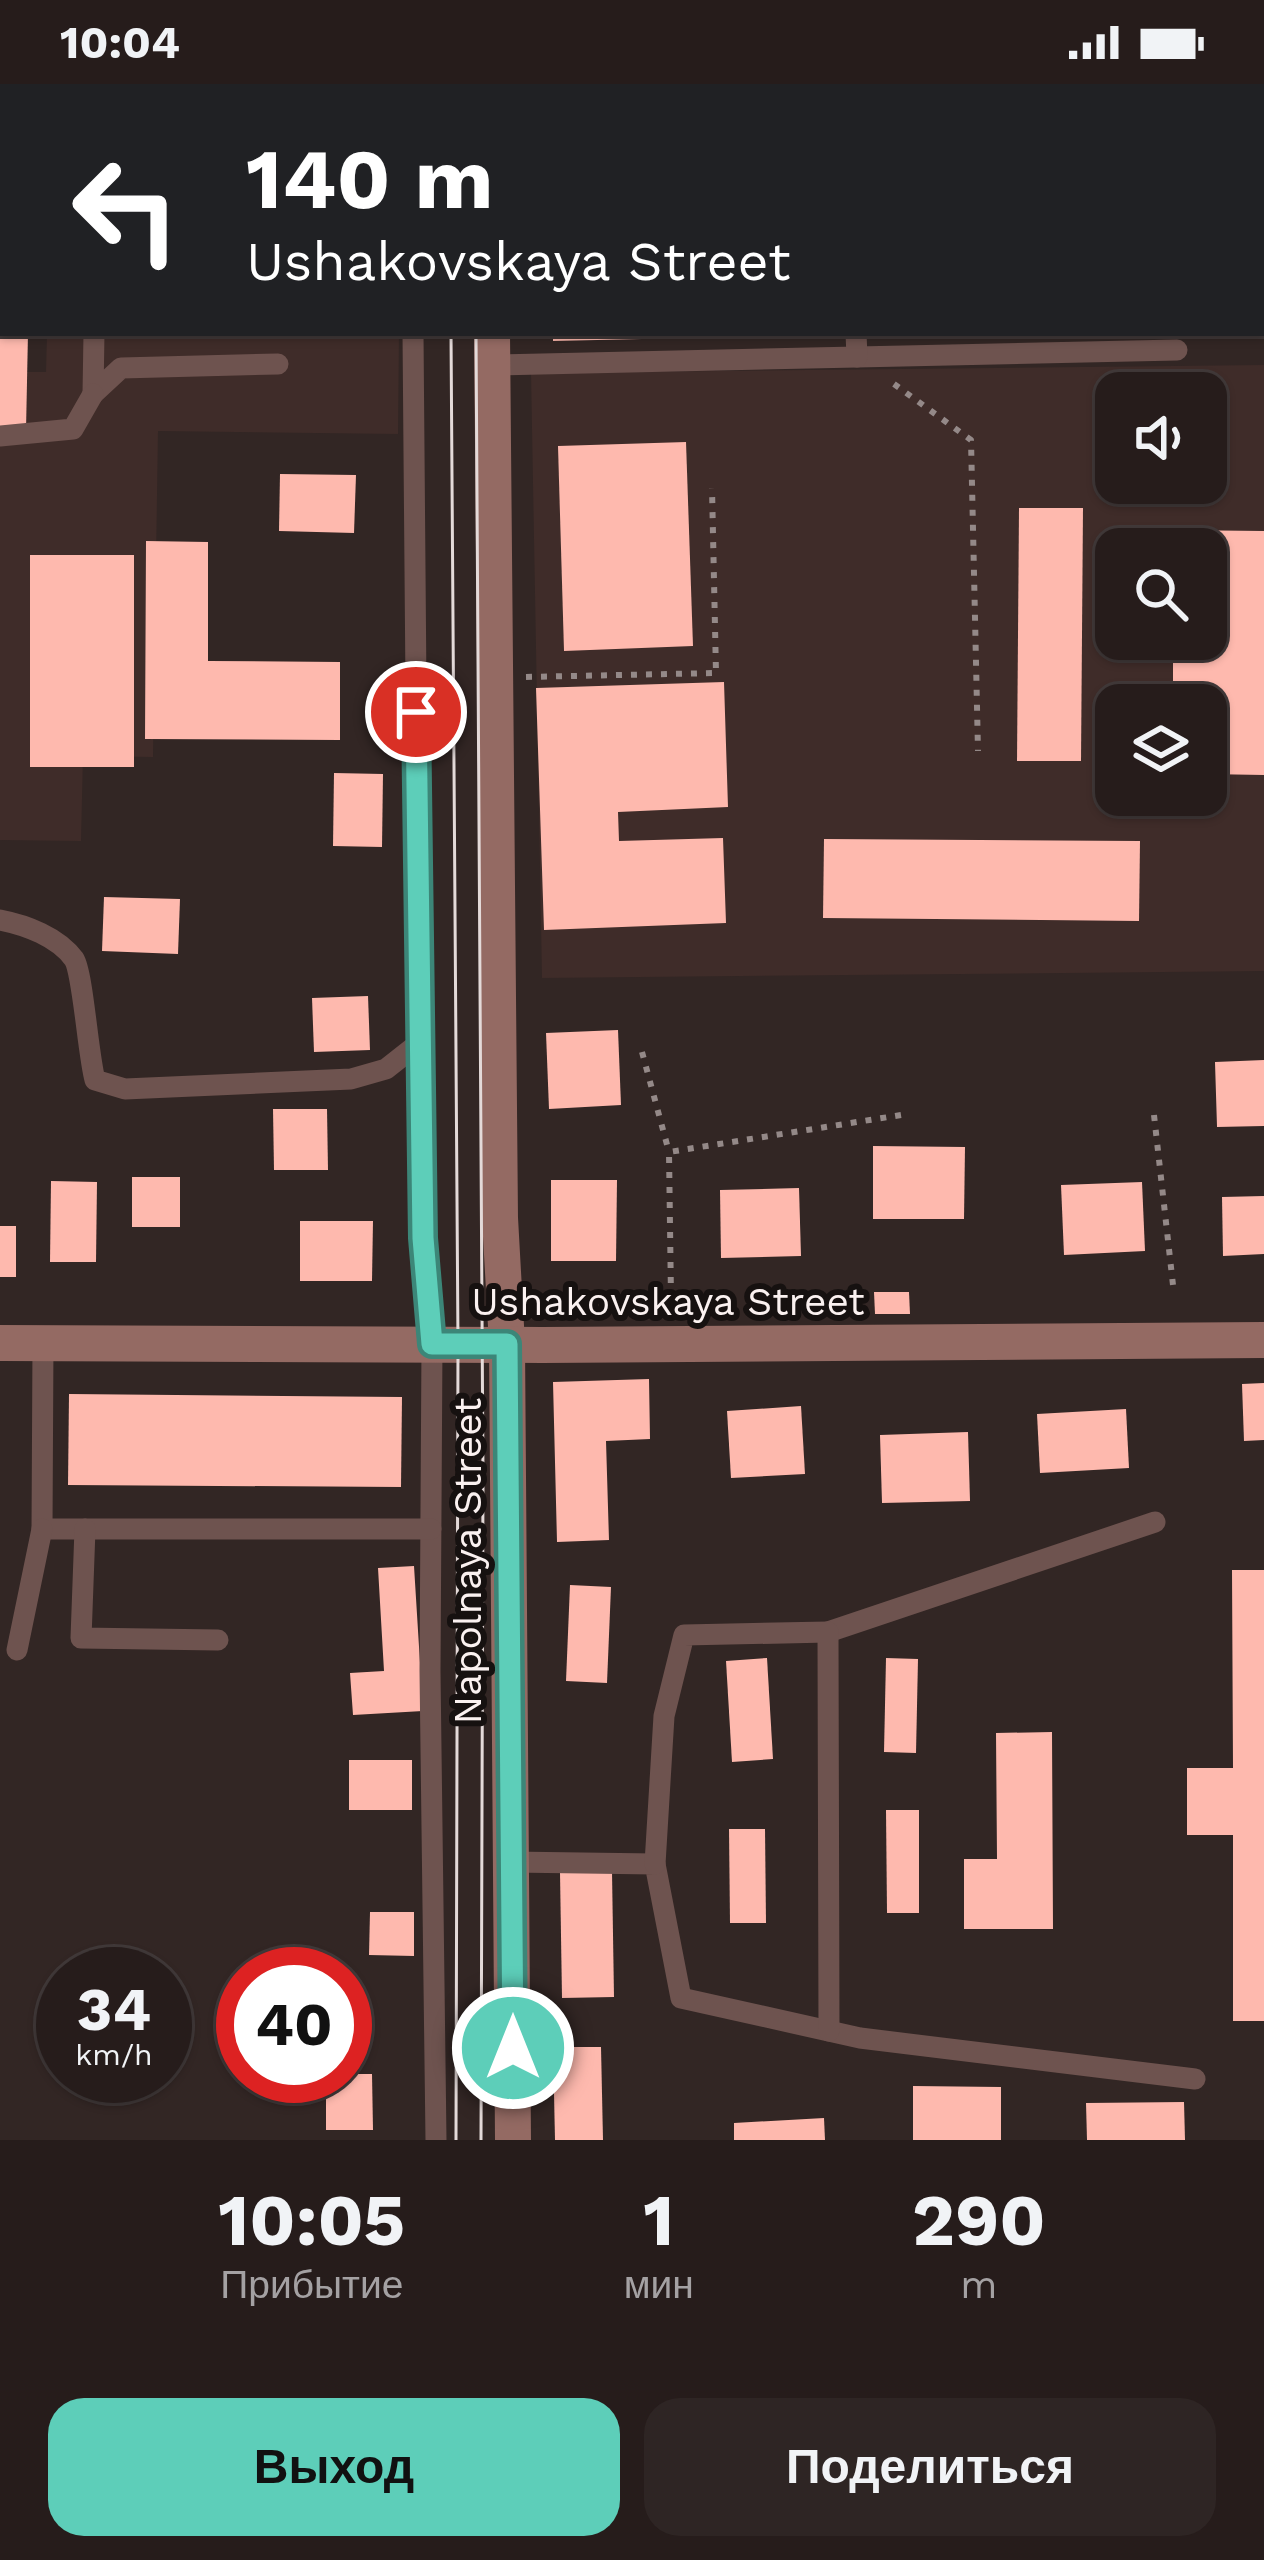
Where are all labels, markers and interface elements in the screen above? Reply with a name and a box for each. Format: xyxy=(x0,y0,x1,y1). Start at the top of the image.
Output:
text: 10:04 xyxy=(60,16,180,69)
text: 140 m xyxy=(246,130,494,228)
icon: left xyxy=(48,132,204,288)
text: Ushakovskaya Street xyxy=(246,230,791,293)
map controls xyxy=(1095,372,1227,816)
button: sound xyxy=(1095,372,1227,504)
button: search xyxy=(1095,528,1227,660)
pin xyxy=(365,661,467,763)
icon: arrive xyxy=(383,679,449,745)
button: layers xyxy=(1095,684,1227,816)
street label: Ushakovskaya Street xyxy=(471,1279,865,1324)
street label: Napolnaya Street xyxy=(445,1398,490,1724)
speed limit sign: 40 xyxy=(216,1947,372,2103)
text: 34 xyxy=(77,1974,151,2045)
position arrow xyxy=(450,1985,576,2111)
text: km/h xyxy=(75,2037,153,2072)
text: 10:05 xyxy=(218,2178,405,2262)
text: 1 xyxy=(643,2178,674,2262)
text: 290 xyxy=(912,2178,1046,2262)
text: Прибытие xyxy=(220,2262,403,2307)
text: мин xyxy=(624,2262,694,2307)
text: m xyxy=(960,2262,997,2307)
button: Выход xyxy=(48,2398,620,2536)
button: Поделиться xyxy=(644,2398,1216,2536)

